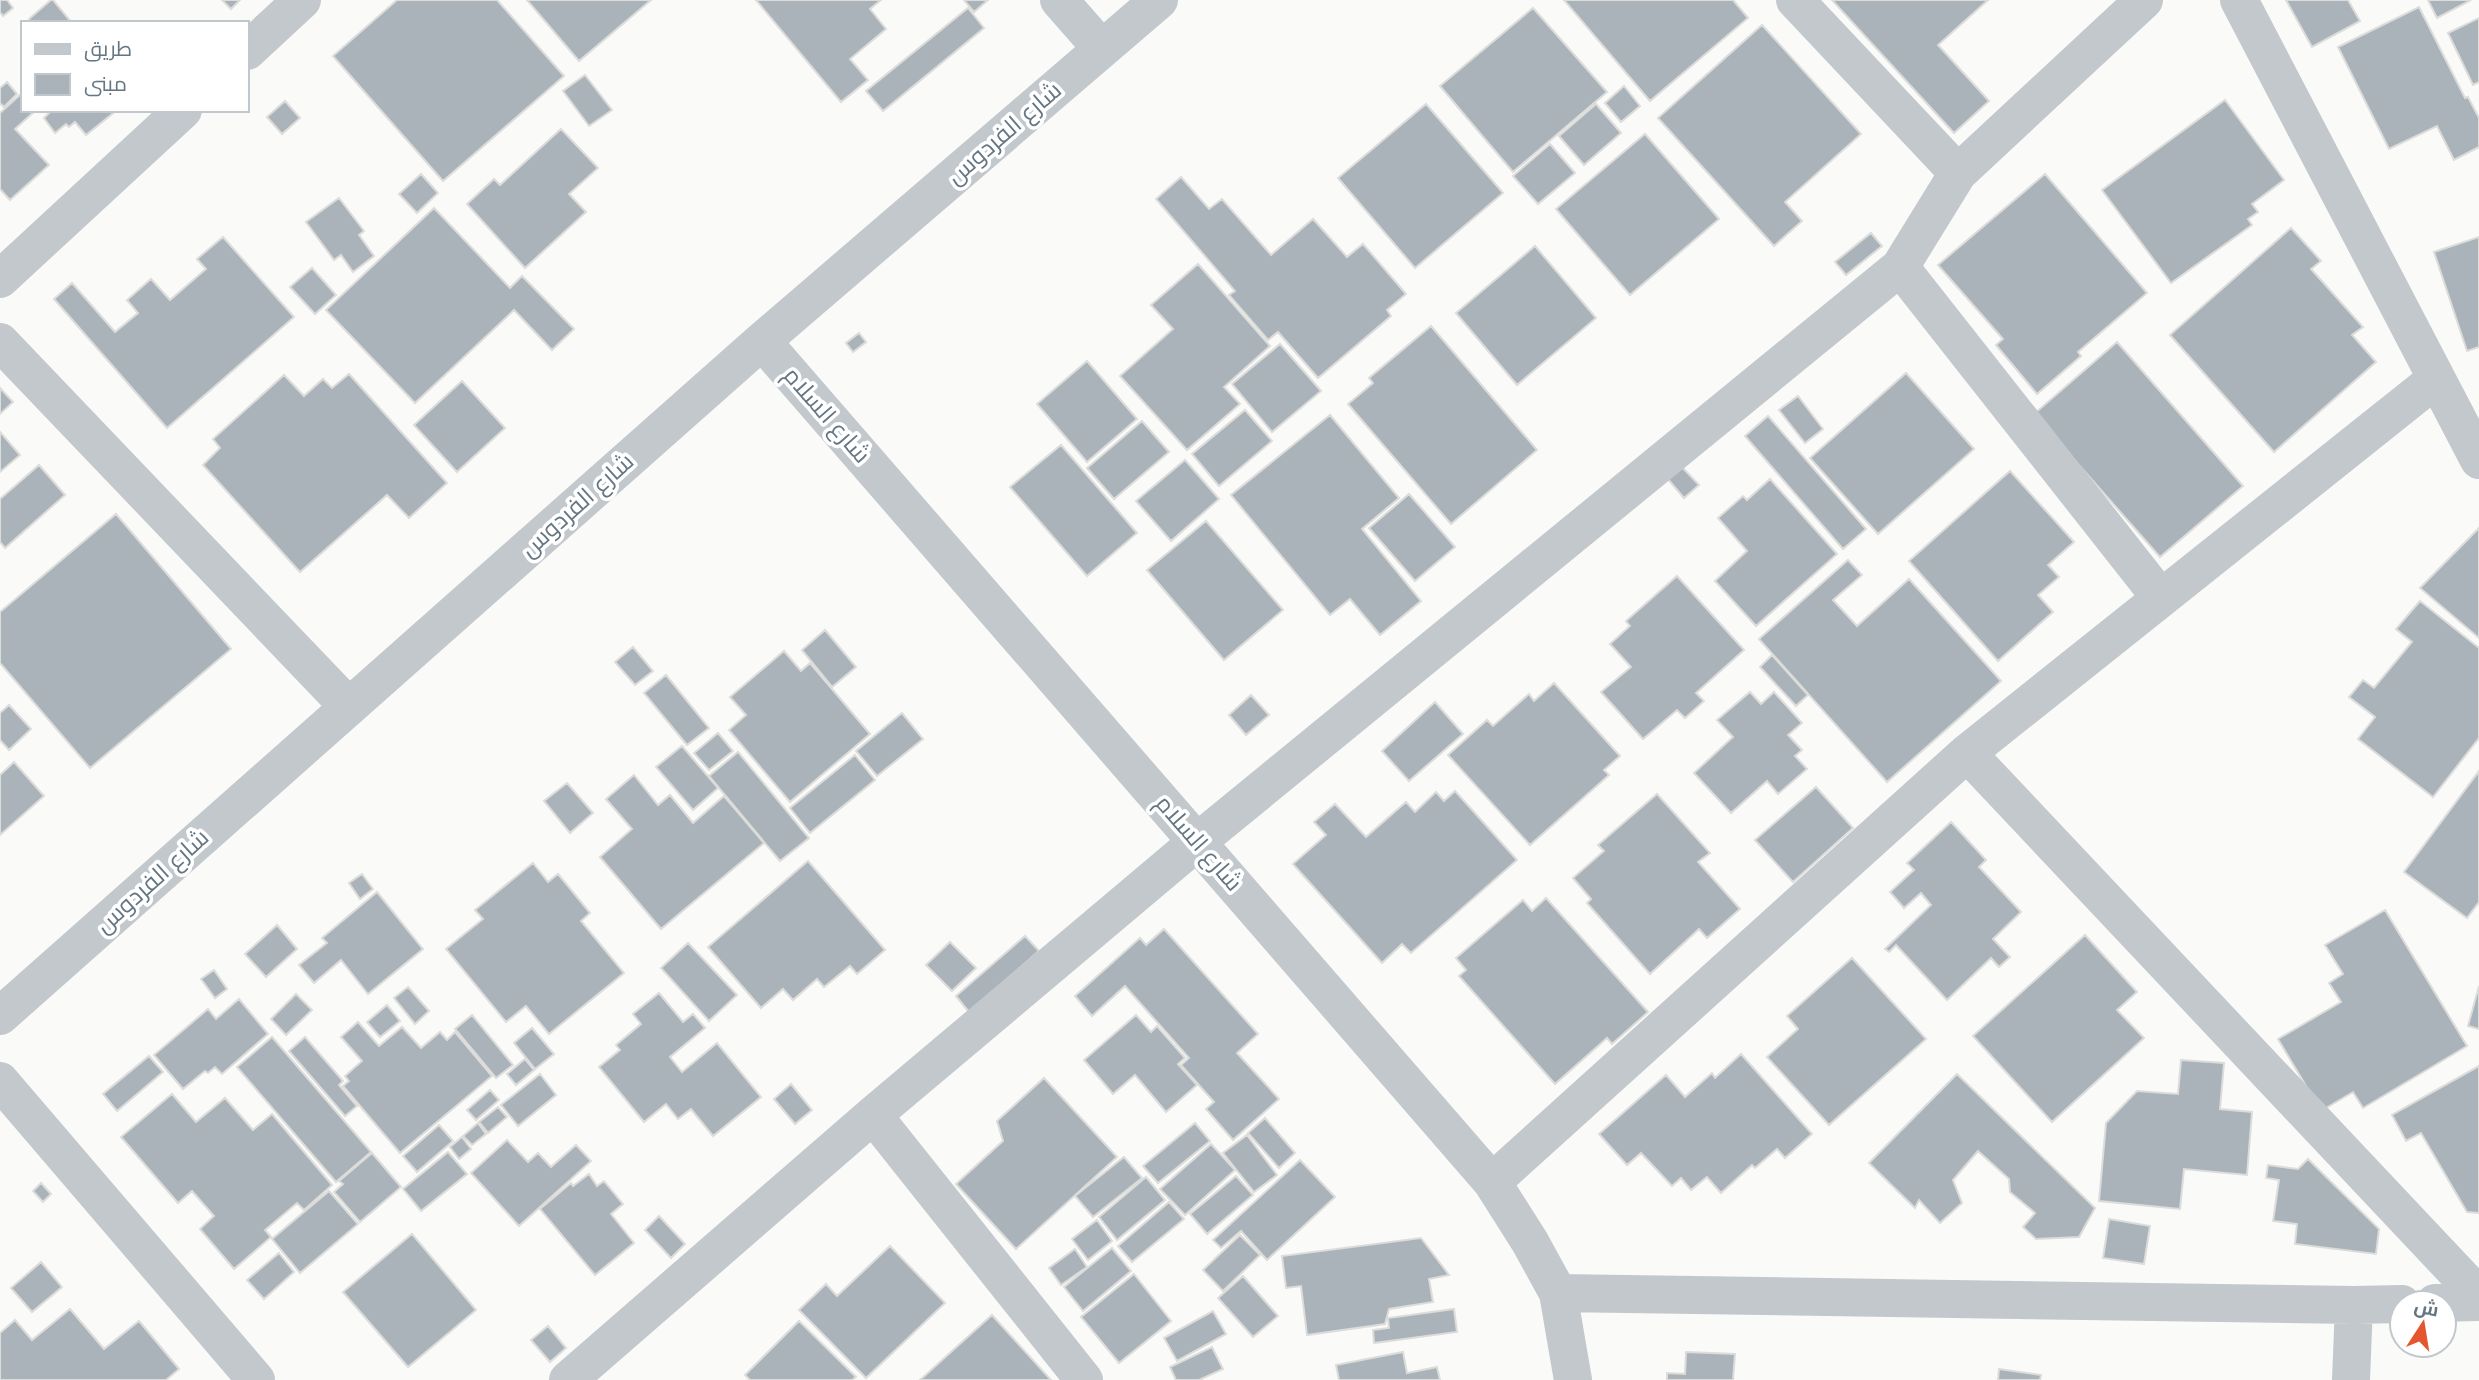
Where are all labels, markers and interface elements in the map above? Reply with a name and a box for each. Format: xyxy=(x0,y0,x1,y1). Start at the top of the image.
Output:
legend xyxy=(21,21,248,112)
text: طريق xyxy=(84,35,132,62)
text: مبنى xyxy=(84,70,127,97)
street label: شارع الفردوس xyxy=(940,74,1068,192)
street label: شارع السلام xyxy=(776,360,878,470)
street label: شارع الفردوس xyxy=(513,446,641,564)
street label: شارع السلام xyxy=(1148,788,1250,898)
street label: شارع الفردوس xyxy=(88,822,216,940)
north arrow xyxy=(2388,1289,2458,1359)
text: ش xyxy=(2412,1293,2441,1322)

